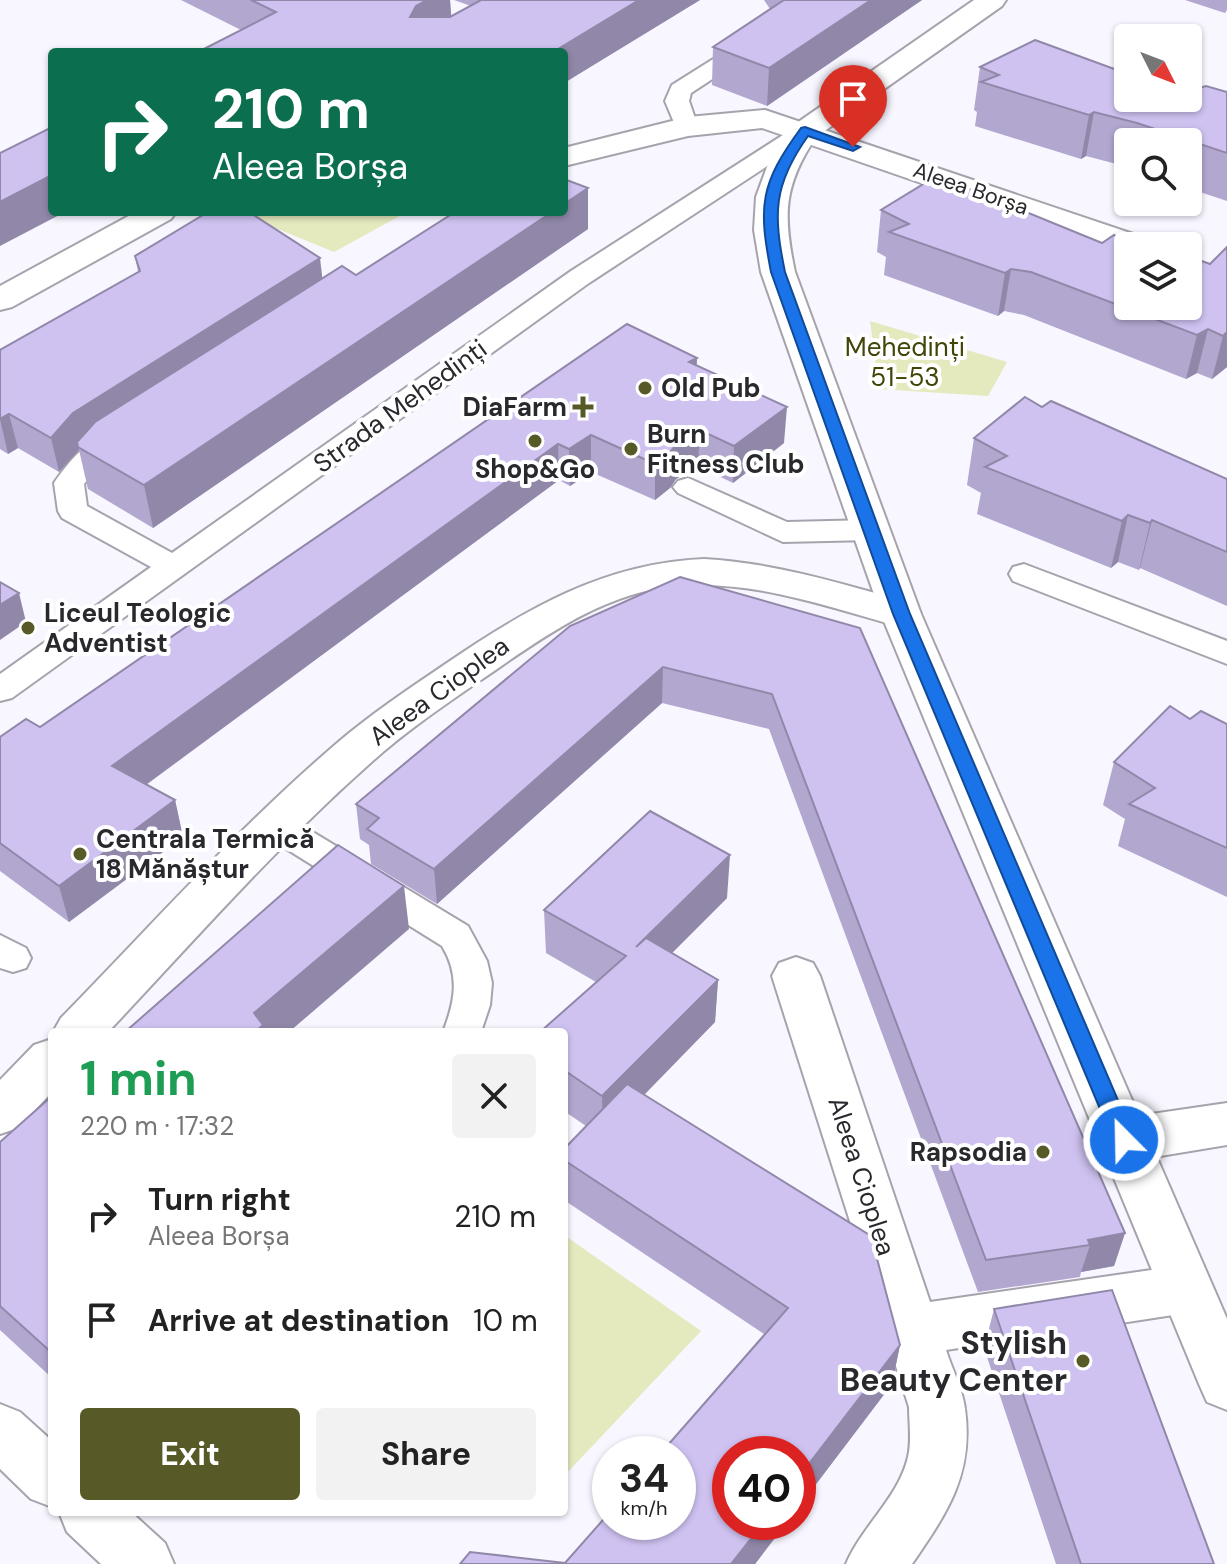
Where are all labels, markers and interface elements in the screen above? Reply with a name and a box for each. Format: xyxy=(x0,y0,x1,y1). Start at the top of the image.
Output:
north arrow xyxy=(1114,24,1202,112)
map controls xyxy=(1114,24,1202,320)
pin xyxy=(819,65,887,147)
text: 210 m xyxy=(212,72,370,145)
icon: arrive xyxy=(831,77,875,121)
icon: right xyxy=(80,80,184,184)
button: search xyxy=(1114,128,1202,216)
text: Aleea Borșa xyxy=(212,143,408,190)
street label: Aleea Borșa xyxy=(909,155,1032,222)
button: layers xyxy=(1114,232,1202,320)
park label: Mehedinți 51-53 xyxy=(845,330,965,394)
street label: Strada Mehedinți xyxy=(306,332,494,480)
place label: Old Pub xyxy=(661,371,760,405)
marker: Old Pub xyxy=(636,379,654,397)
place label: DiaFarm xyxy=(463,390,567,424)
marker: DiaFarm xyxy=(574,398,592,416)
place label: Burn Fitness Club xyxy=(647,417,804,481)
marker: Shop&Go xyxy=(526,432,544,450)
marker: Burn Fitness Club xyxy=(622,440,640,458)
place label: Shop&Go xyxy=(475,452,595,486)
place label: Liceul Teologic Adventist xyxy=(44,596,231,660)
marker: Liceul Teologic Adventist xyxy=(19,619,37,637)
street label: Aleea Cioplea xyxy=(362,629,516,753)
place label: Centrala Termică 18 Mănăștur xyxy=(96,822,314,886)
marker: Centrala Termică 18 Mănăștur xyxy=(71,845,89,863)
text: 1 min xyxy=(80,1047,197,1110)
button: close xyxy=(452,1054,536,1138)
street label: Aleea Cioplea xyxy=(820,1092,904,1260)
position arrow xyxy=(1082,1098,1166,1182)
text: 220 m · 17:32 xyxy=(80,1109,234,1143)
place label: Rapsodia xyxy=(910,1135,1027,1169)
marker: Rapsodia xyxy=(1034,1143,1052,1161)
text: Turn right xyxy=(148,1180,291,1219)
icon: right xyxy=(80,1194,124,1238)
text: 210 m xyxy=(454,1197,536,1236)
text: Aleea Borșa xyxy=(148,1219,290,1253)
icon: arrive xyxy=(80,1298,124,1342)
text: Arrive at destination xyxy=(148,1301,449,1340)
text: 10 m xyxy=(473,1301,538,1340)
place label: Stylish Beauty Center xyxy=(840,1322,1067,1401)
marker: Stylish Beauty Center xyxy=(1074,1352,1092,1370)
button: Exit xyxy=(80,1408,300,1500)
button: Share xyxy=(316,1408,536,1500)
speed limit sign: 40 xyxy=(712,1436,816,1540)
text: 34 xyxy=(619,1452,669,1504)
text: km/h xyxy=(620,1495,668,1521)

